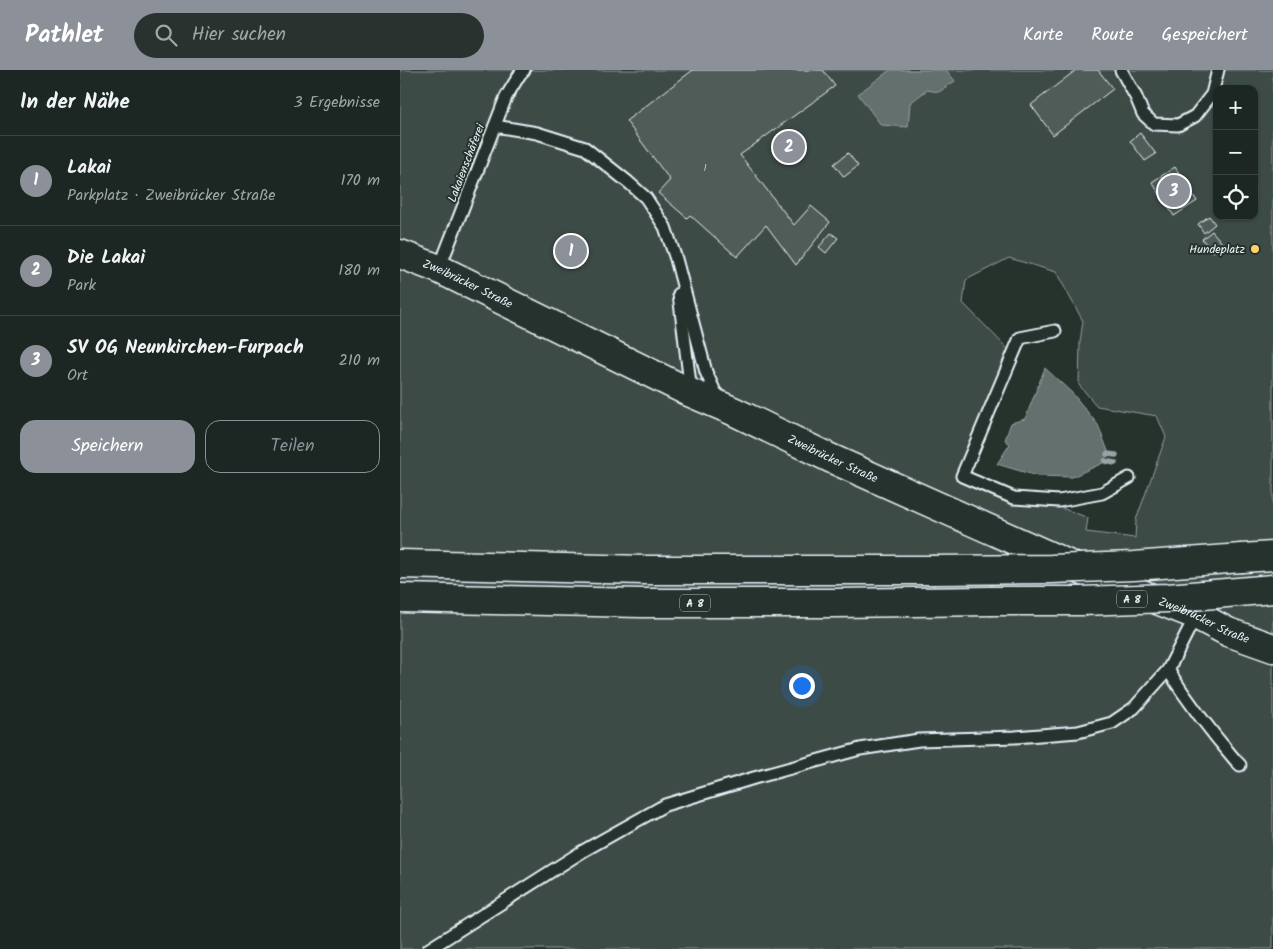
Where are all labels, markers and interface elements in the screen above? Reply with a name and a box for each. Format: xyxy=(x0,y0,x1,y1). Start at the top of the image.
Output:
search box xyxy=(134,13,484,58)
text: Pathlet xyxy=(25,16,104,55)
text: Hier suchen xyxy=(192,20,286,50)
icon: search xyxy=(152,21,180,49)
text: Karte xyxy=(1023,21,1063,50)
text: Route xyxy=(1091,21,1134,50)
text: Gespeichert xyxy=(1162,21,1248,50)
map controls xyxy=(1213,85,1258,220)
button: + xyxy=(1213,85,1258,130)
text: In der Nähe xyxy=(20,86,130,119)
text: 3 Ergebnisse xyxy=(293,90,380,115)
street label: Lakaienschäferei xyxy=(443,120,491,205)
pin: 2 xyxy=(773,128,805,166)
button: − xyxy=(1213,130,1258,175)
text: Lakai xyxy=(67,153,111,183)
house number: 1 xyxy=(703,160,707,176)
text: 1 xyxy=(34,168,38,193)
text: 170 m xyxy=(340,168,380,193)
pin: 3 xyxy=(1158,172,1190,210)
button: locate xyxy=(1213,175,1258,220)
text: Parkplatz · Zweibrücker Straße xyxy=(67,183,276,208)
pin: 1 xyxy=(555,232,587,270)
place label: Hundeplatz xyxy=(1189,240,1245,259)
text: Die Lakai xyxy=(67,243,145,273)
marker: Hundeplatz xyxy=(1249,243,1261,255)
street label: Zweibrücker Straße xyxy=(420,255,516,314)
text: 2 xyxy=(31,258,41,283)
text: 180 m xyxy=(338,258,380,283)
text: Park xyxy=(67,273,96,298)
text: SV OG Neunkirchen-Furpach xyxy=(67,333,304,363)
text: 3 xyxy=(32,348,40,373)
text: 210 m xyxy=(339,348,380,373)
text: Ort xyxy=(67,363,88,388)
button: Speichern xyxy=(20,420,195,473)
button: Teilen xyxy=(205,420,380,473)
street label: Zweibrücker Straße xyxy=(784,430,882,489)
road number: A 8 xyxy=(1117,590,1147,608)
street label: Zweibrücker Straße xyxy=(1156,592,1253,649)
road number: A 8 xyxy=(680,594,710,612)
your location xyxy=(789,673,815,699)

